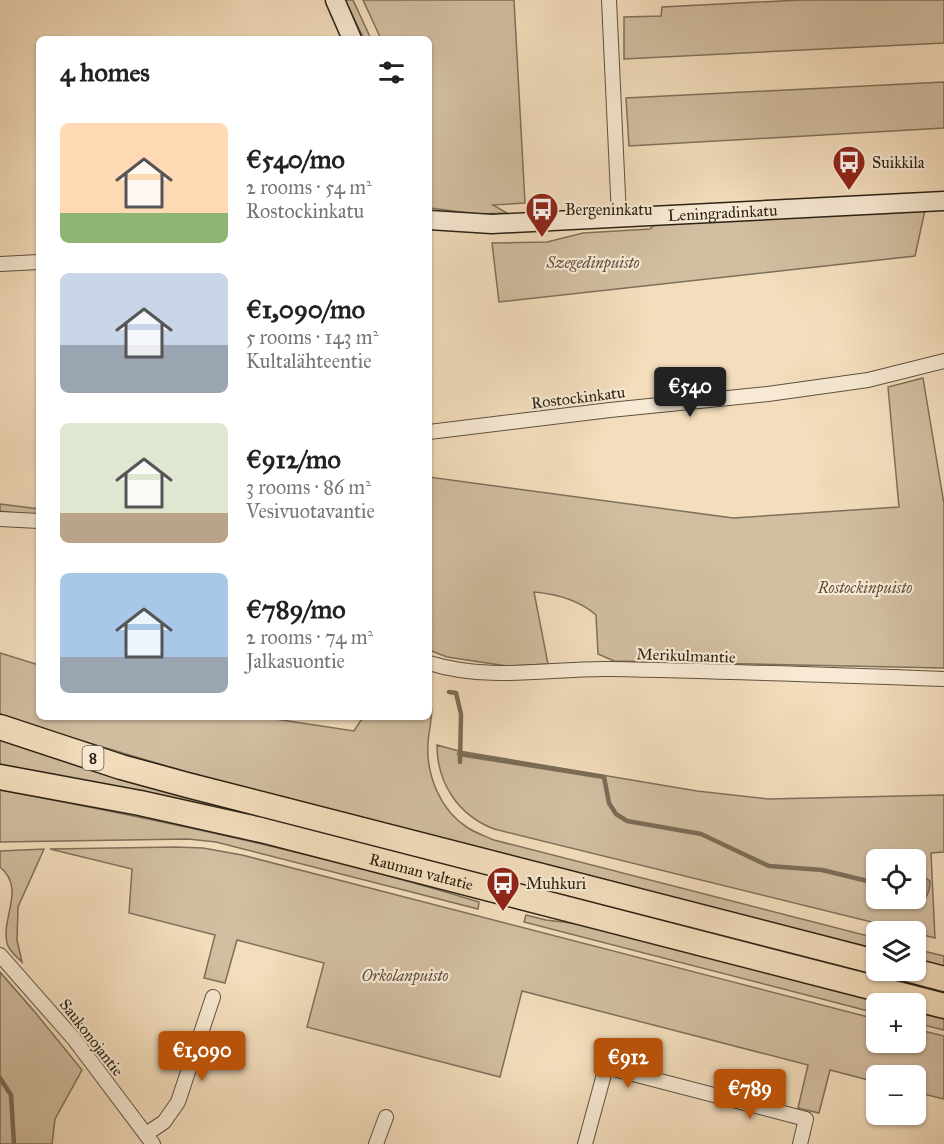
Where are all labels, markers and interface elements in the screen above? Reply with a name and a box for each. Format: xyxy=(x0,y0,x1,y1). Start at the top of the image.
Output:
text: 4 homes xyxy=(60,56,150,88)
icon: filters xyxy=(375,56,408,89)
text: €540/mo xyxy=(246,143,345,175)
bus stop icon: Suikkila xyxy=(831,144,867,191)
icon: home xyxy=(108,147,180,219)
place label: Suikkila xyxy=(872,153,925,172)
text: 2 rooms · 54 m² xyxy=(246,175,372,199)
bus stop icon: Bergeninkatu xyxy=(524,191,560,238)
text: Rostockinkatu xyxy=(246,199,364,223)
place label: Bergeninkatu xyxy=(565,200,653,220)
street label: Leningradinkatu xyxy=(667,200,778,225)
park label: Szegedinpuisto xyxy=(545,253,640,273)
text: €1,090/mo xyxy=(246,293,365,325)
icon: home xyxy=(108,297,180,369)
text: 5 rooms · 143 m² xyxy=(246,325,378,349)
text: Kultalähteentie xyxy=(246,349,372,373)
pin: €540 xyxy=(654,367,726,418)
text: €540 xyxy=(668,374,712,398)
street label: Rostockinkatu xyxy=(530,382,627,413)
text: €912/mo xyxy=(246,443,341,475)
icon: home xyxy=(108,447,180,519)
text: 3 rooms · 86 m² xyxy=(246,475,371,499)
text: Vesivuotavantie xyxy=(246,499,375,523)
park label: Rostockinpuisto xyxy=(817,578,912,598)
text: €789/mo xyxy=(246,593,345,625)
icon: home xyxy=(108,597,180,669)
text: 2 rooms · 74 m² xyxy=(246,625,373,649)
street label: Merikulmantie xyxy=(636,644,736,667)
text: Jalkasuontie xyxy=(246,649,345,673)
road number: 8 xyxy=(82,746,104,770)
street label: Rauman valtatie xyxy=(367,849,476,894)
map controls xyxy=(866,849,926,1125)
button: locate xyxy=(866,849,926,909)
bus stop icon: Muhkuri xyxy=(485,865,521,912)
place label: Muhkuri xyxy=(526,874,587,893)
button: layers xyxy=(866,921,926,981)
park label: Orkolanpuisto xyxy=(361,966,449,986)
button: + xyxy=(866,993,926,1053)
street label: Saukonojantie xyxy=(56,995,128,1080)
pin: €1,090 xyxy=(153,1031,251,1082)
text: €1,090 xyxy=(172,1038,232,1062)
pin: €912 xyxy=(592,1038,664,1089)
text: €912 xyxy=(608,1045,648,1069)
button: − xyxy=(866,1065,926,1125)
pin: €789 xyxy=(714,1069,786,1120)
text: €789 xyxy=(728,1076,772,1100)

